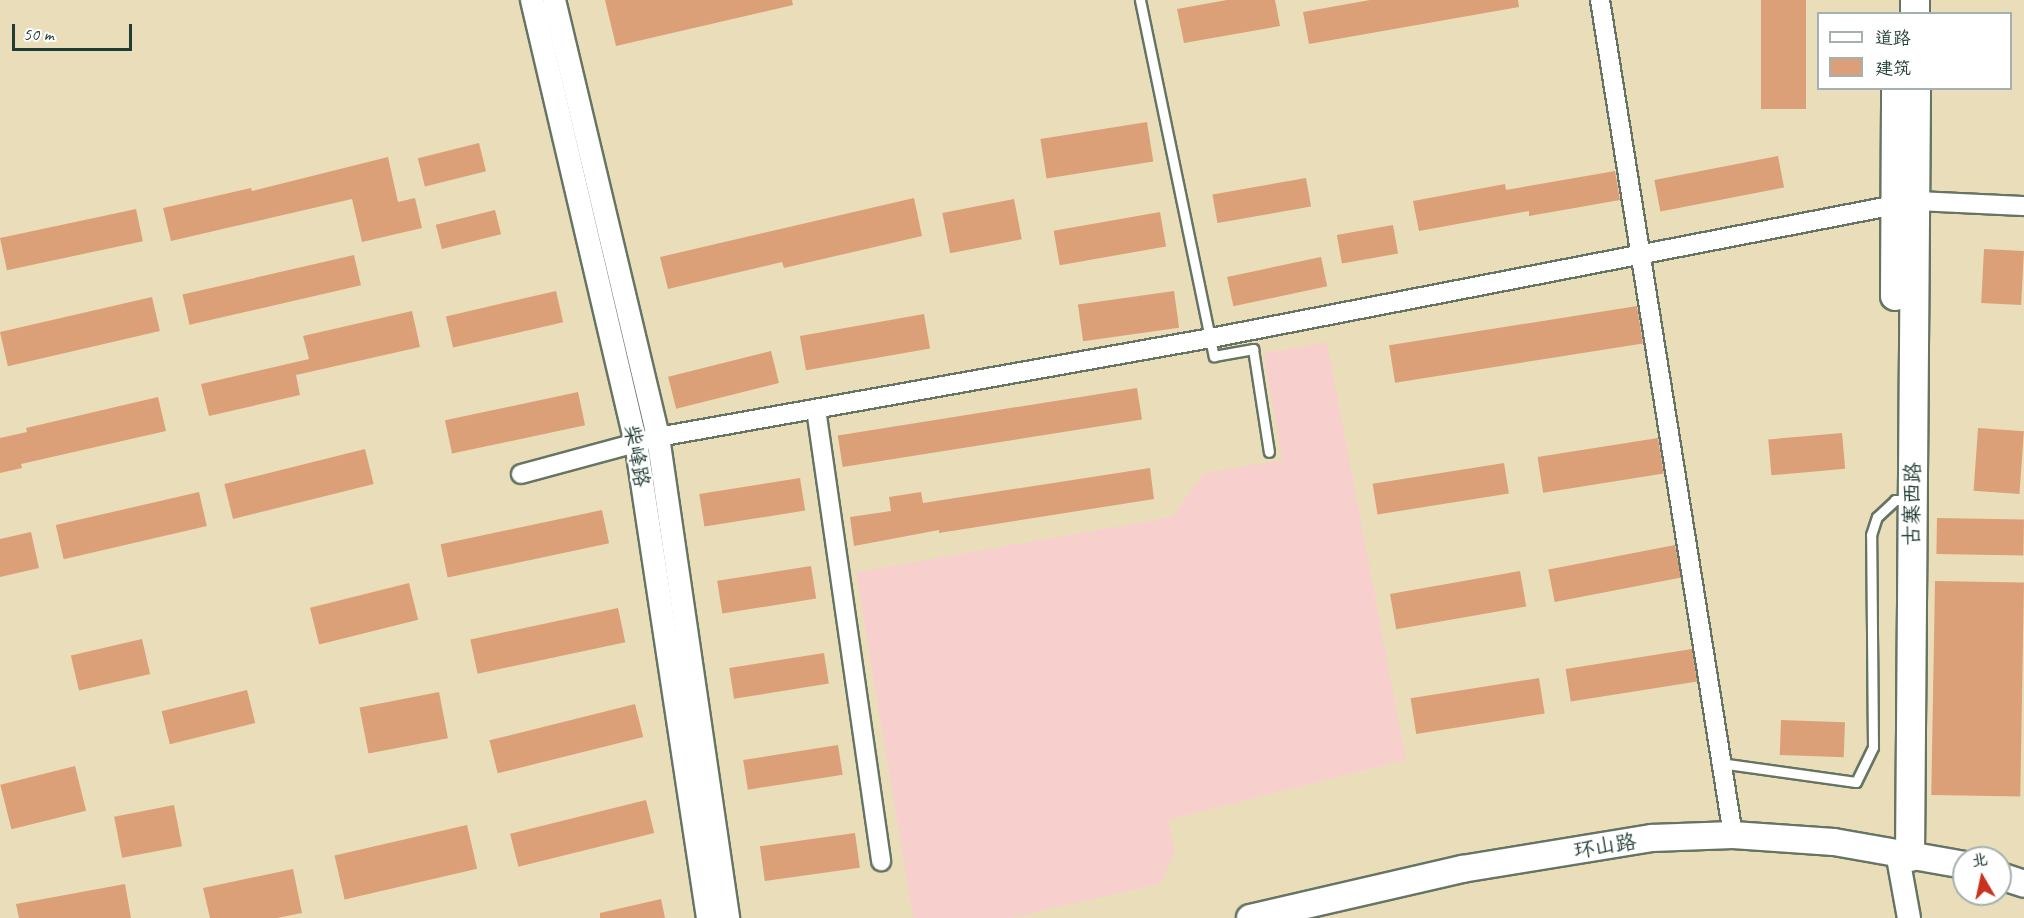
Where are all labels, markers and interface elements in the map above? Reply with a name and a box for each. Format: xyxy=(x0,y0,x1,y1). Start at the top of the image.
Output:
scale bar xyxy=(15,12,135,50)
legend xyxy=(1817,12,2012,90)
text: 50 m xyxy=(23,23,54,45)
text: 道路 xyxy=(1875,27,1911,49)
text: 建筑 xyxy=(1875,57,1911,79)
street label: 柴峰路 xyxy=(619,423,655,489)
street label: 古寨西路 xyxy=(1899,462,1925,546)
street label: 环山路 xyxy=(1572,829,1638,863)
north arrow xyxy=(1952,846,2012,906)
text: 北 xyxy=(1970,849,1989,871)

